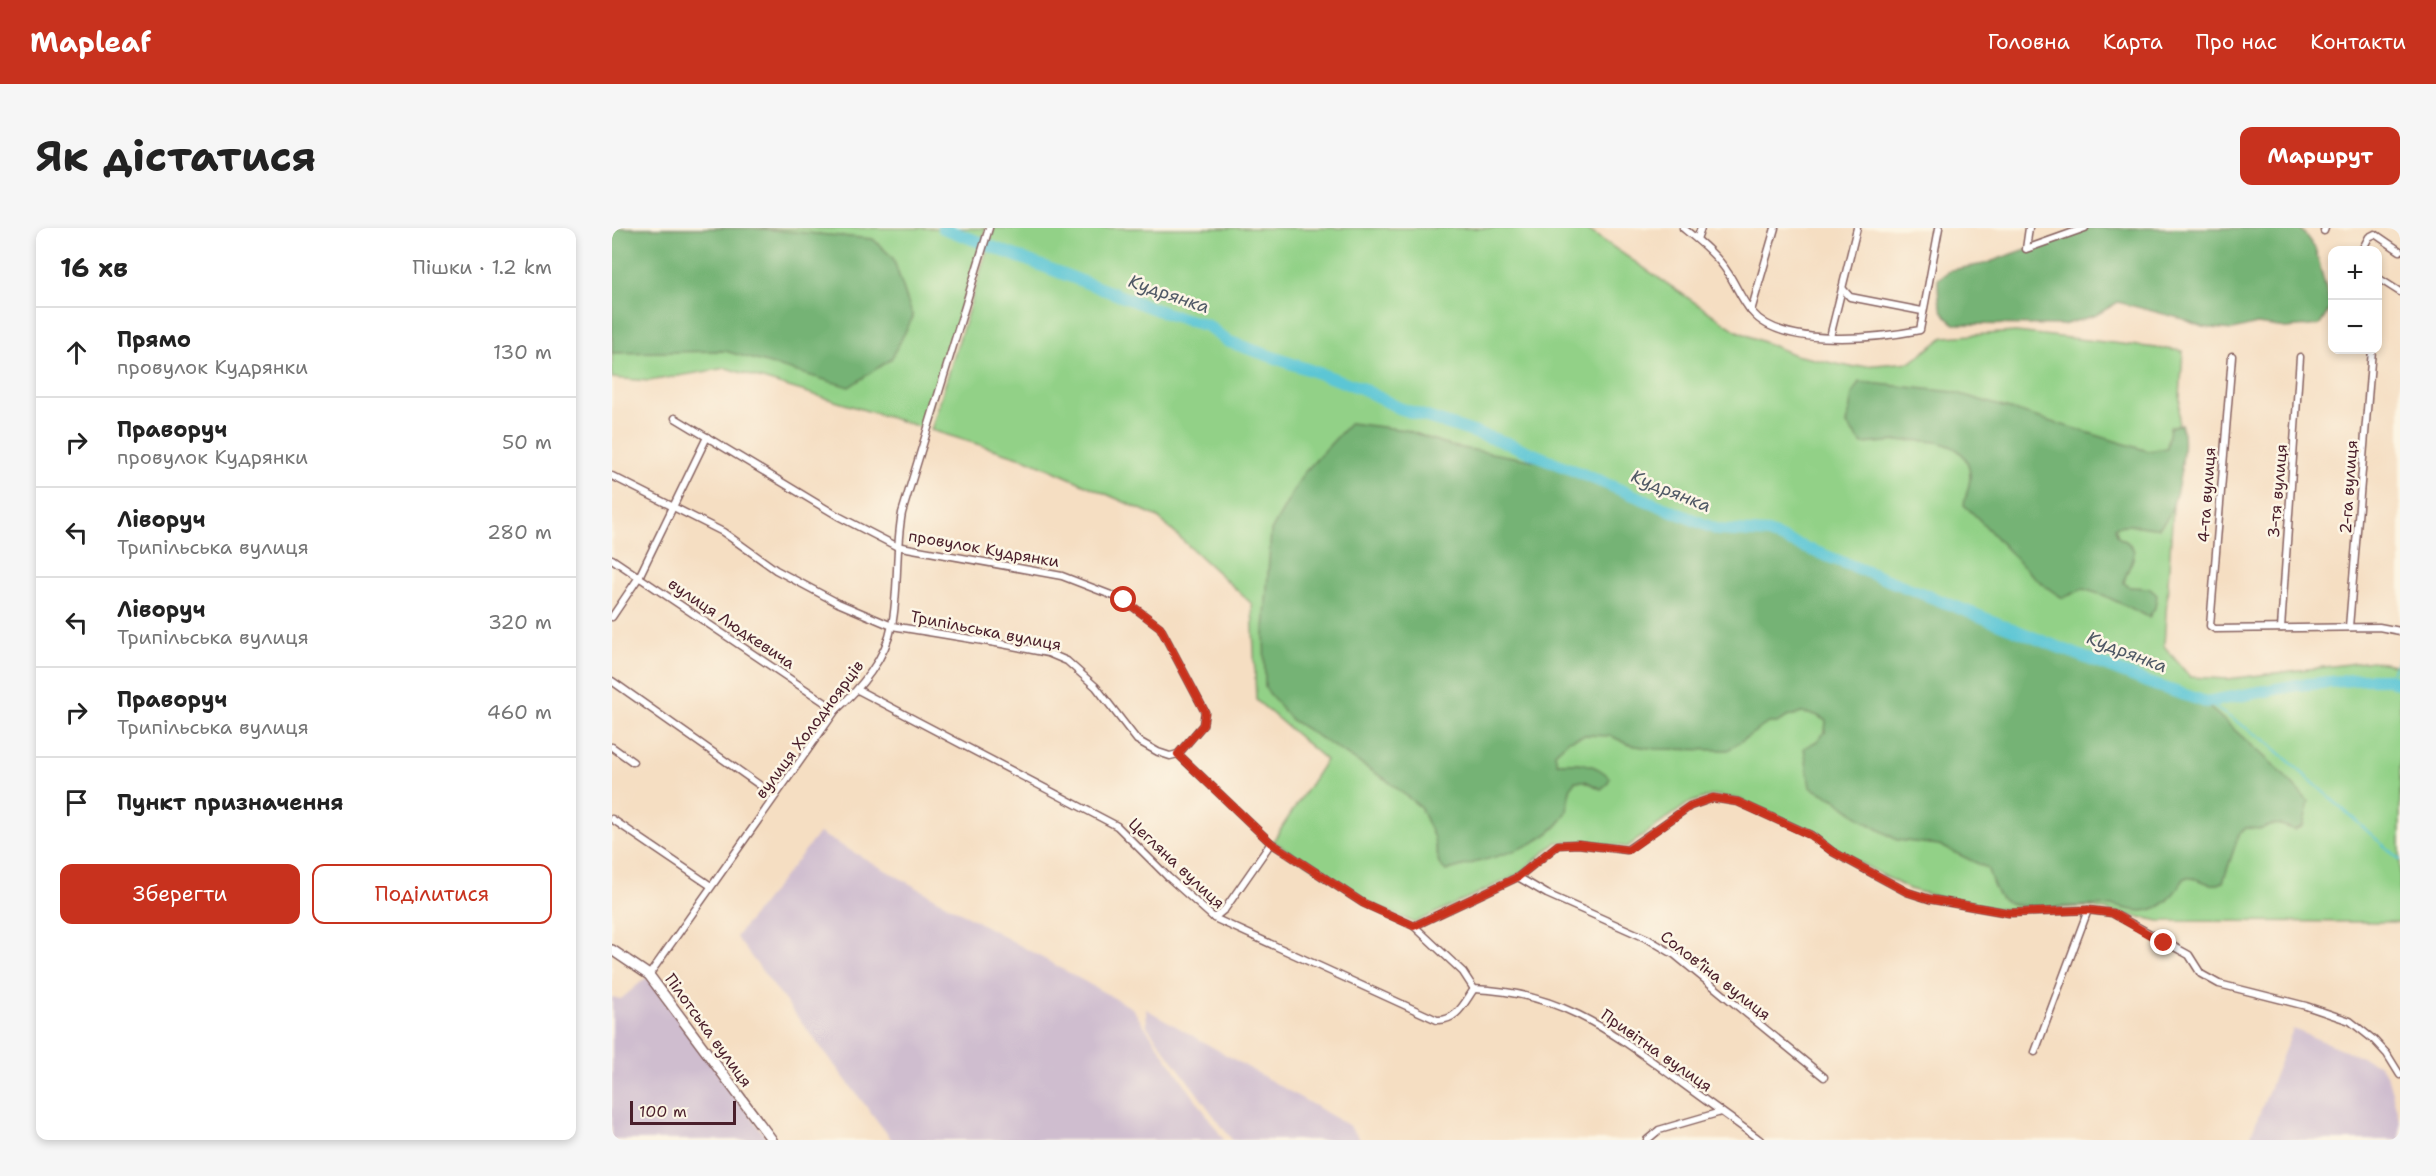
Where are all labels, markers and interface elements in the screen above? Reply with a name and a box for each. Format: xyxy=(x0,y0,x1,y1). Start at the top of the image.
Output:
text: Mapleaf xyxy=(30,23,151,61)
text: Головна xyxy=(1988,28,2070,56)
text: Карта xyxy=(2103,28,2163,56)
text: Про нас xyxy=(2196,28,2277,56)
text: Контакти xyxy=(2310,28,2406,56)
button: Маршрут xyxy=(2240,127,2400,185)
text: Як дістатися xyxy=(36,128,316,184)
map controls xyxy=(2328,246,2382,354)
button: + xyxy=(2328,246,2382,300)
text: 16 хв xyxy=(60,250,128,285)
text: Пішки · 1.2 km xyxy=(413,254,552,280)
water label: Кудрянка xyxy=(1125,269,1213,319)
button: − xyxy=(2328,300,2382,354)
text: Прямо xyxy=(117,325,191,354)
icon: ahead xyxy=(60,336,93,369)
text: 130 m xyxy=(493,339,552,365)
text: провулок Кудрянки xyxy=(117,354,308,380)
text: Праворуч xyxy=(117,415,227,444)
icon: right xyxy=(60,426,93,459)
text: 50 m xyxy=(502,429,552,455)
street label: 2-га вулиця xyxy=(2335,439,2362,535)
street label: 3-тя вулиця xyxy=(2263,443,2292,539)
text: провулок Кудрянки xyxy=(117,444,308,470)
street label: 4-та вулиця xyxy=(2193,447,2220,543)
water label: Кудрянка xyxy=(1627,464,1715,518)
text: Ліворуч xyxy=(117,505,205,534)
icon: left xyxy=(60,516,93,549)
text: 280 m xyxy=(487,519,552,545)
street label: провулок Кудрянки xyxy=(907,525,1061,572)
text: Трипільська вулиця xyxy=(117,534,309,560)
street label: вулиця Людкевича xyxy=(664,573,799,674)
route start xyxy=(1110,586,1136,612)
text: Ліворуч xyxy=(117,595,205,624)
icon: left xyxy=(60,606,93,639)
street label: Трипільська вулиця xyxy=(909,606,1063,655)
text: 320 m xyxy=(488,609,552,635)
text: Трипільська вулиця xyxy=(117,624,309,650)
water label: Кудрянка xyxy=(2083,626,2171,678)
street label: вулиця Холодноярців xyxy=(750,656,868,803)
text: Праворуч xyxy=(117,685,227,714)
icon: right xyxy=(60,696,93,729)
text: 460 m xyxy=(487,699,552,725)
text: Трипільська вулиця xyxy=(117,714,309,740)
icon: arrive xyxy=(60,786,93,819)
text: Пункт призначення xyxy=(117,788,344,817)
street label: Цегляна вулиця xyxy=(1124,813,1229,913)
button: Зберегти xyxy=(60,864,300,924)
button: Поділитися xyxy=(312,864,552,924)
street label: Соловʼїна вулиця xyxy=(1656,926,1775,1025)
route end xyxy=(2150,929,2176,955)
street label: Пілотська вулиця xyxy=(660,969,757,1091)
street label: Привітна вулиця xyxy=(1597,1004,1716,1097)
scale bar xyxy=(630,1098,736,1126)
text: 100 m xyxy=(639,1101,687,1122)

